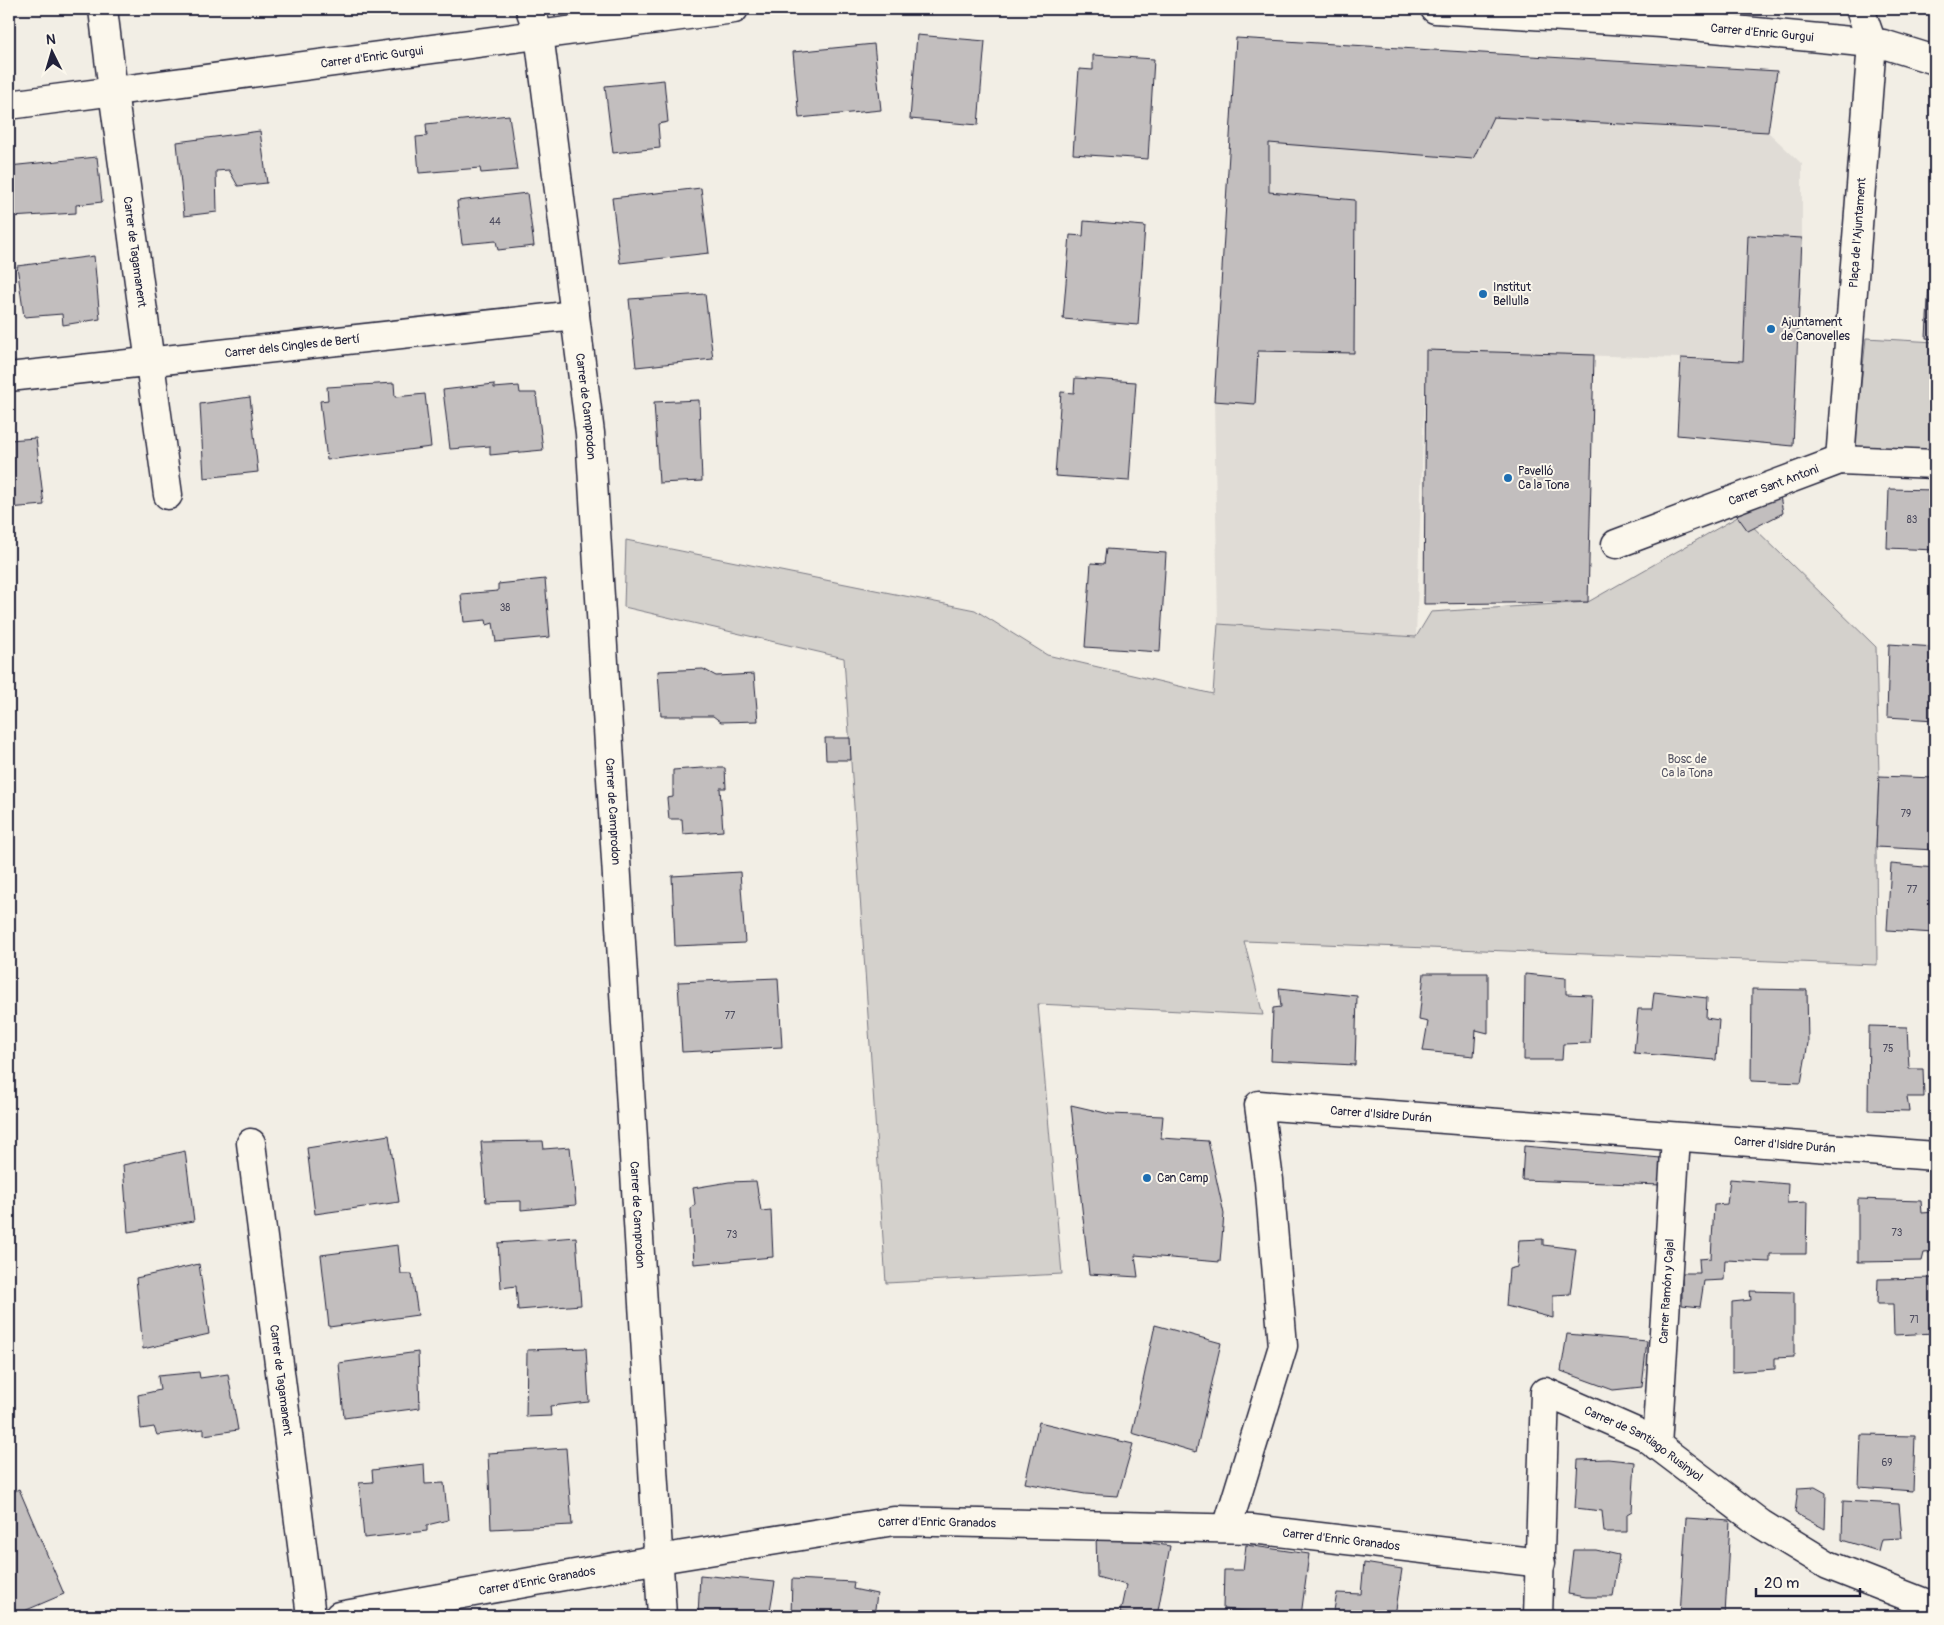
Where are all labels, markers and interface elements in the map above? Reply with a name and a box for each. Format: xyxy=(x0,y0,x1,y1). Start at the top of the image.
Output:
street label: Carrer d'Enric Gurgui xyxy=(1710,21,1814,45)
north arrow xyxy=(28,28,78,78)
text: N xyxy=(45,31,56,48)
street label: Carrer d'Enric Gurgui xyxy=(320,43,424,72)
street label: Plaça de l'Ajuntament xyxy=(1846,177,1870,288)
street label: Carrer de Tagamanent xyxy=(119,196,149,309)
house number: 44 xyxy=(489,216,501,228)
place label: Institut Bellulla xyxy=(1493,280,1531,309)
marker: Institut Bellulla xyxy=(1477,288,1489,300)
place label: Ajuntament de Canovelles xyxy=(1781,315,1851,344)
marker: Ajuntament de Canovelles xyxy=(1765,323,1777,335)
street label: Carrer dels Cingles de Bertí xyxy=(224,332,361,361)
street label: Carrer de Camprodon xyxy=(572,352,599,460)
street label: Carrer Sant Antoni xyxy=(1726,462,1821,509)
place label: Pavelló Ca la Tona xyxy=(1518,464,1570,493)
marker: Pavelló Ca la Tona xyxy=(1502,472,1514,484)
house number: 83 xyxy=(1907,514,1918,526)
house number: 38 xyxy=(500,602,510,614)
park label: Bosc de Ca la Tona xyxy=(1661,752,1713,781)
street label: Carrer de Camprodon xyxy=(602,757,623,866)
house number: 79 xyxy=(1901,808,1911,820)
house number: 77 xyxy=(1907,884,1918,896)
house number: 77 xyxy=(725,1010,736,1022)
house number: 75 xyxy=(1883,1043,1893,1055)
street label: Carrer d'Isidre Durán xyxy=(1330,1103,1433,1126)
street label: Carrer d'Isidre Durán xyxy=(1733,1134,1836,1156)
street label: Carrer de Camprodon xyxy=(626,1161,648,1269)
place label: Can Camp xyxy=(1157,1171,1209,1186)
marker: Can Camp xyxy=(1141,1172,1153,1184)
house number: 73 xyxy=(1892,1227,1903,1239)
house number: 73 xyxy=(727,1229,738,1241)
street label: Carrer Ramón y Cajal xyxy=(1656,1238,1678,1344)
house number: 71 xyxy=(1909,1314,1919,1326)
street label: Carrer de Tagamanent xyxy=(266,1324,295,1437)
street label: Carrer de Santiago Rusinyol xyxy=(1582,1403,1706,1485)
house number: 69 xyxy=(1882,1457,1892,1469)
street label: Carrer d'Enric Granados xyxy=(877,1514,997,1531)
street label: Carrer d'Enric Granados xyxy=(1282,1526,1401,1554)
street label: Carrer d'Enric Granados xyxy=(478,1563,597,1599)
scale bar xyxy=(1756,1565,1860,1597)
text: 20 m xyxy=(1764,1574,1799,1593)

